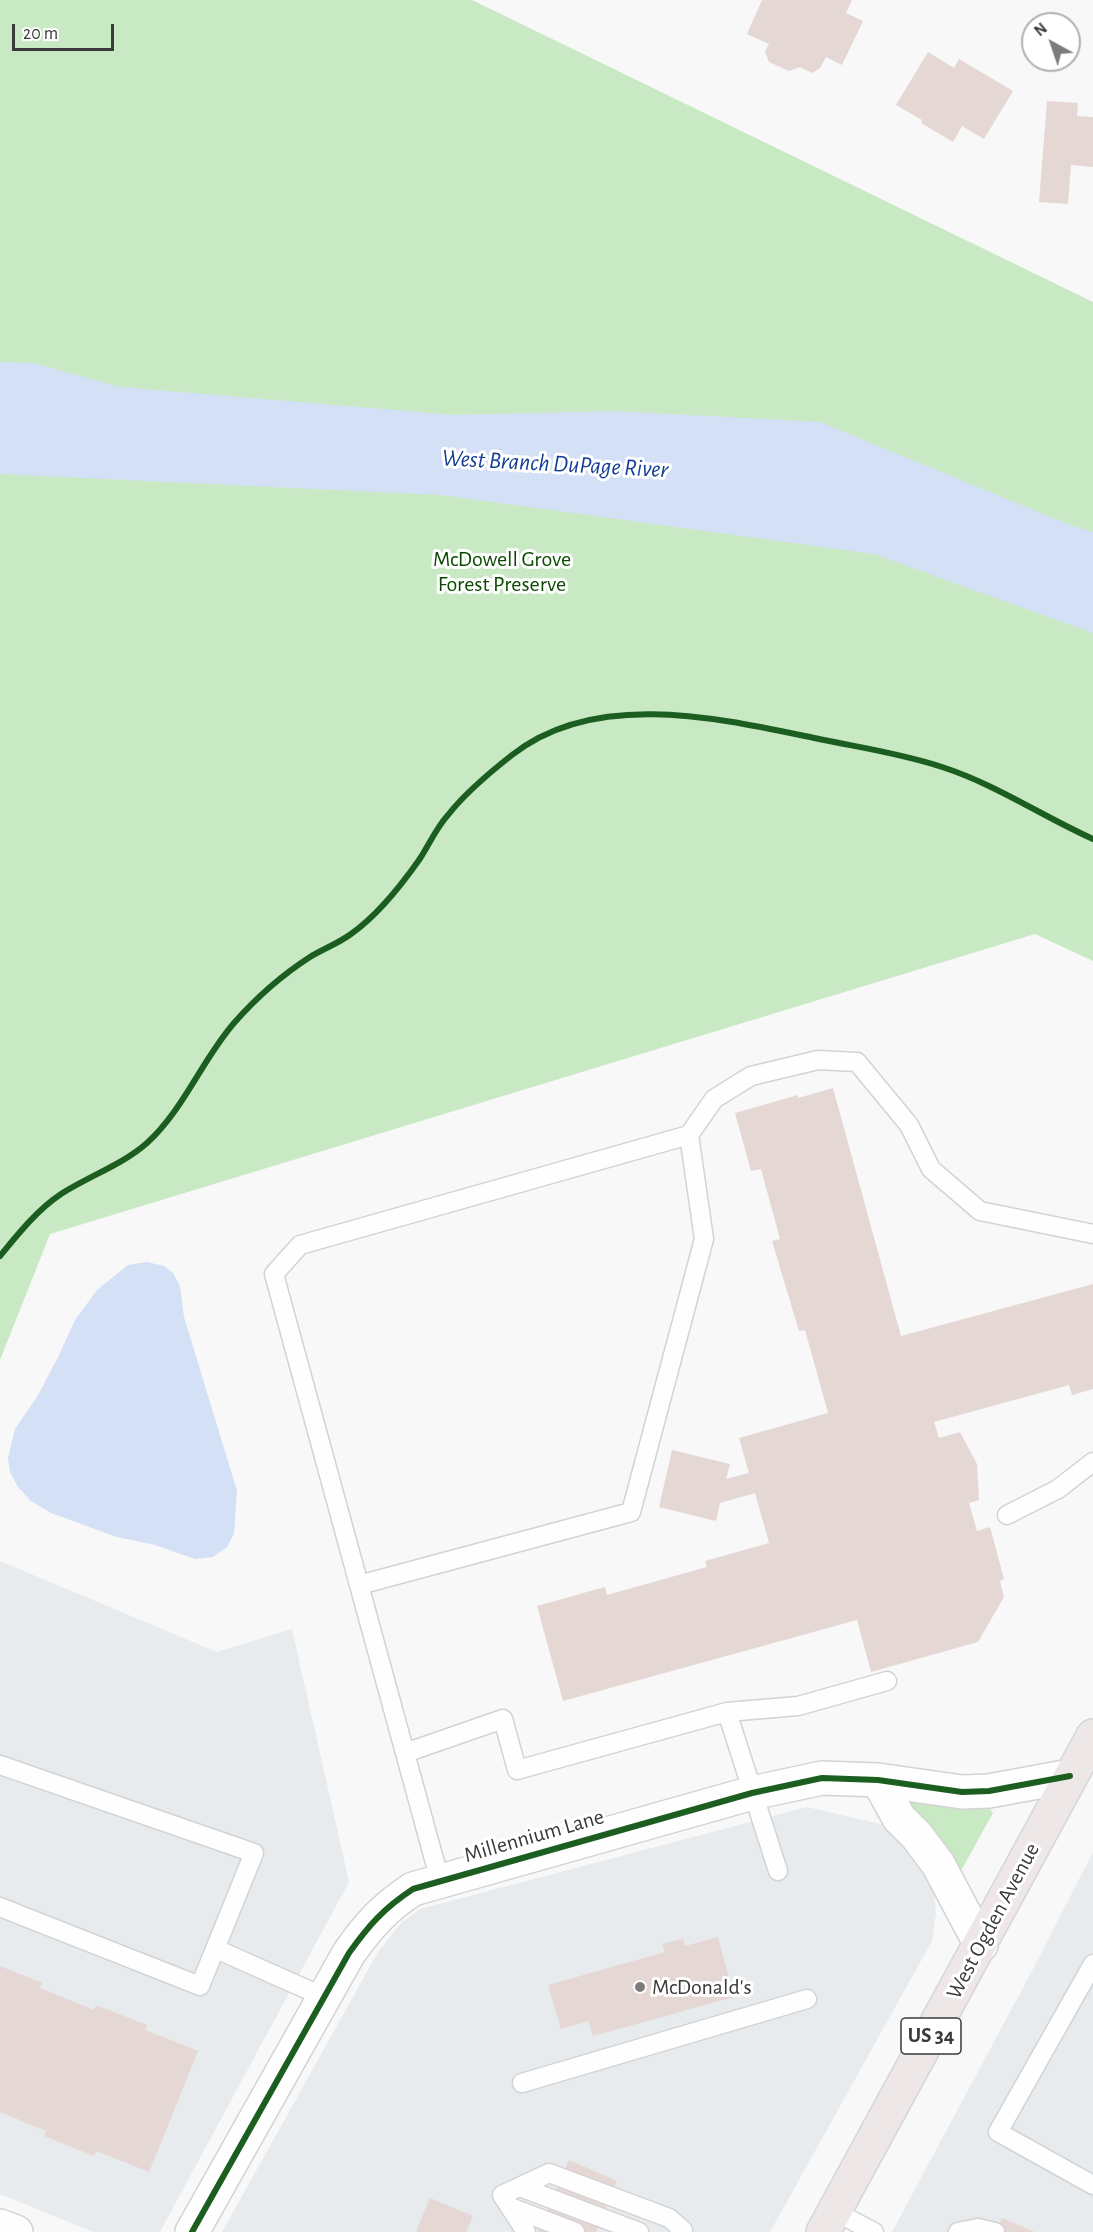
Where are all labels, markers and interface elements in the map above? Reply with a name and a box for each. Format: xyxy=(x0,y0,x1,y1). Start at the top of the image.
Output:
scale bar xyxy=(15,12,117,50)
north arrow xyxy=(1021,12,1081,72)
text: N xyxy=(1031,20,1050,39)
text: 20 m xyxy=(23,25,58,43)
water label: West Branch DuPage River xyxy=(441,444,669,484)
park label: McDowell Grove Forest Preserve xyxy=(433,546,571,598)
street label: Millennium Lane xyxy=(461,1803,607,1869)
street label: West Ogden Avenue xyxy=(941,1838,1045,2004)
place label: McDonald's xyxy=(652,1974,752,2000)
marker: McDonald's xyxy=(633,1980,647,1994)
road number: US 34 xyxy=(901,2018,961,2054)

